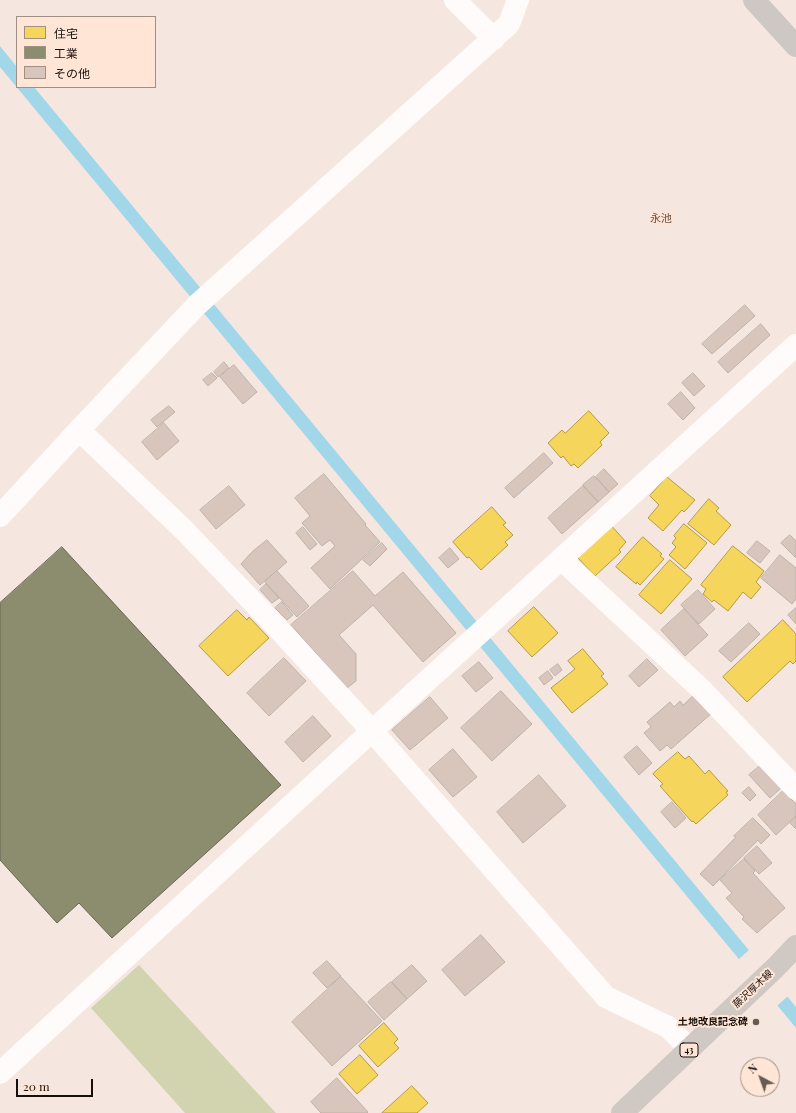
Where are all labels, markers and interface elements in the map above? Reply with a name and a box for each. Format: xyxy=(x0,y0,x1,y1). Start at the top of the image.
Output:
legend xyxy=(16,16,156,88)
text: 住宅 xyxy=(54,25,78,41)
text: 工業 xyxy=(54,45,78,61)
text: その他 xyxy=(54,65,90,81)
district label: 永池 xyxy=(650,212,672,226)
street label: 藤沢厚木線 xyxy=(731,968,775,1010)
place label: 土地改良記念碑 xyxy=(678,1016,748,1028)
marker: 土地改良記念碑 xyxy=(751,1017,761,1027)
road number: 43 xyxy=(680,1043,698,1057)
north arrow xyxy=(740,1057,780,1097)
text: N xyxy=(745,1060,760,1077)
scale bar xyxy=(18,1071,95,1097)
text: 20 m xyxy=(23,1078,50,1094)

